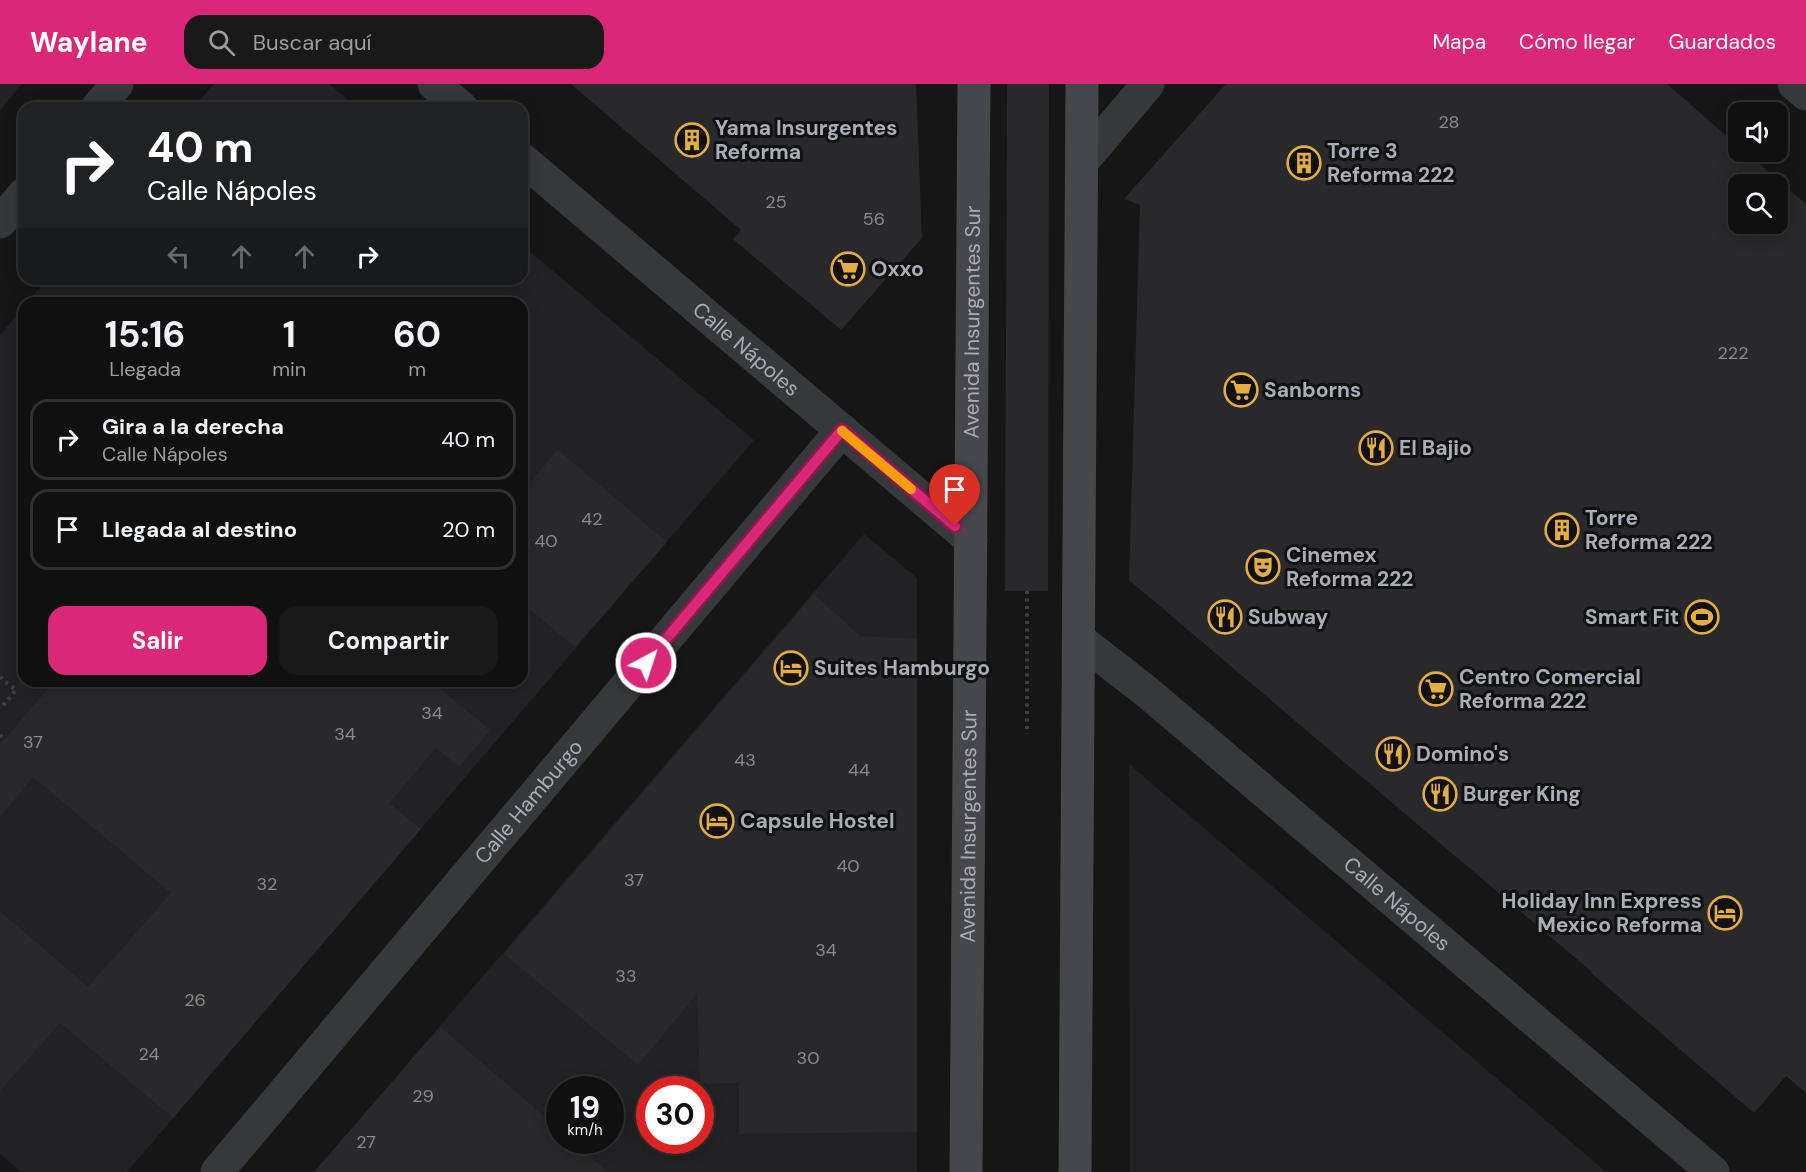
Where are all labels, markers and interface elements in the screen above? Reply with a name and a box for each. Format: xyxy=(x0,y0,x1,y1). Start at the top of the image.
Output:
search box xyxy=(184,15,604,69)
text: Waylane xyxy=(30,24,148,61)
icon: search xyxy=(205,26,238,59)
text: Buscar aquí xyxy=(253,28,371,57)
text: Mapa xyxy=(1432,28,1486,56)
text: Cómo llegar xyxy=(1519,28,1636,56)
text: Guardados xyxy=(1669,28,1776,56)
map controls xyxy=(1728,102,1788,234)
button: sound xyxy=(1728,102,1788,162)
house number: 28 xyxy=(1438,110,1460,134)
place label: Yama Insurgentes Reforma xyxy=(715,114,897,166)
text: 40 m xyxy=(147,120,253,175)
building icon: Yama Insurgentes Reforma xyxy=(674,122,710,158)
icon: right xyxy=(48,126,126,204)
place label: Torre 3 Reforma 222 xyxy=(1327,137,1454,189)
building icon: Torre 3 Reforma 222 xyxy=(1286,145,1322,181)
text: Calle Nápoles xyxy=(147,173,317,208)
button: search xyxy=(1728,174,1788,234)
house number: 25 xyxy=(765,190,787,214)
street label: Avenida Insurgentes Sur xyxy=(957,205,987,439)
house number: 56 xyxy=(863,207,885,231)
icon: left xyxy=(162,240,195,273)
icon: ahead xyxy=(225,240,258,273)
icon: ahead xyxy=(288,240,321,273)
icon: right xyxy=(351,240,384,273)
supermarket icon: Oxxo xyxy=(830,251,866,287)
place label: Oxxo xyxy=(871,255,924,283)
street label: Calle Nápoles xyxy=(687,296,806,403)
text: 15:16 xyxy=(105,311,185,358)
text: 1 xyxy=(283,311,296,358)
text: 60 xyxy=(393,311,441,358)
house number: 222 xyxy=(1717,341,1749,365)
text: Llegada xyxy=(109,356,181,382)
text: min xyxy=(272,356,306,382)
text: m xyxy=(408,356,426,382)
supermarket icon: Sanborns xyxy=(1223,372,1259,408)
place label: Sanborns xyxy=(1264,376,1361,404)
text: Gira a la derecha xyxy=(102,412,284,441)
icon: right xyxy=(51,423,84,456)
text: 40 m xyxy=(441,425,495,454)
restaurant icon: El Bajio xyxy=(1358,430,1394,466)
place label: El Bajio xyxy=(1399,434,1472,462)
text: Calle Nápoles xyxy=(102,441,228,467)
pin xyxy=(929,464,980,526)
icon: arrive xyxy=(938,473,971,506)
place label: Torre Reforma 222 xyxy=(1585,504,1712,556)
house number: 42 xyxy=(581,507,603,531)
building icon: Torre Reforma 222 xyxy=(1544,512,1580,548)
icon: arrive xyxy=(51,513,84,546)
text: Llegada al destino xyxy=(102,515,297,544)
text: 20 m xyxy=(442,515,495,544)
house number: 40 xyxy=(534,529,558,553)
place label: Cinemex Reforma 222 xyxy=(1286,541,1413,593)
theatre icon: Cinemex Reforma 222 xyxy=(1245,549,1281,585)
restaurant icon: Subway xyxy=(1207,599,1243,635)
sports icon: Smart Fit xyxy=(1684,599,1720,635)
place label: Subway xyxy=(1248,603,1329,631)
place label: Smart Fit xyxy=(1585,603,1679,631)
button: Salir xyxy=(48,606,267,675)
button: Compartir xyxy=(279,606,498,675)
position arrow xyxy=(614,631,678,695)
hotel icon: Suites Hamburgo xyxy=(773,650,809,686)
place label: Suites Hamburgo xyxy=(814,654,990,682)
place label: Centro Comercial Reforma 222 xyxy=(1459,663,1641,715)
supermarket icon: Centro Comercial Reforma 222 xyxy=(1418,671,1454,707)
house number: 34 xyxy=(421,701,443,725)
street label: Avenida Insurgentes Sur xyxy=(954,709,983,943)
house number: 34 xyxy=(334,722,356,746)
house number: 37 xyxy=(23,730,43,754)
street label: Calle Hamburgo xyxy=(468,734,589,870)
restaurant icon: Domino's xyxy=(1375,736,1411,772)
place label: Domino's xyxy=(1416,740,1509,768)
house number: 43 xyxy=(734,748,756,772)
house number: 44 xyxy=(848,758,870,782)
restaurant icon: Burger King xyxy=(1422,776,1458,812)
place label: Burger King xyxy=(1463,780,1581,808)
hotel icon: Capsule Hostel xyxy=(699,803,735,839)
place label: Capsule Hostel xyxy=(740,807,895,835)
street label: Calle Nápoles xyxy=(1338,851,1456,957)
house number: 40 xyxy=(836,854,860,878)
house number: 37 xyxy=(624,868,644,892)
house number: 32 xyxy=(256,872,278,896)
place label: Holiday Inn Express Mexico Reforma xyxy=(1502,887,1702,939)
hotel icon: Holiday Inn Express Mexico Reforma xyxy=(1707,895,1743,931)
house number: 34 xyxy=(815,938,837,962)
house number: 33 xyxy=(615,964,637,988)
house number: 26 xyxy=(184,988,206,1012)
house number: 24 xyxy=(139,1042,160,1066)
house number: 30 xyxy=(797,1046,819,1070)
speed limit sign: 30 xyxy=(636,1076,714,1154)
house number: 29 xyxy=(412,1084,434,1108)
text: 19 xyxy=(570,1088,600,1127)
text: km/h xyxy=(567,1120,603,1140)
house number: 27 xyxy=(356,1130,376,1154)

